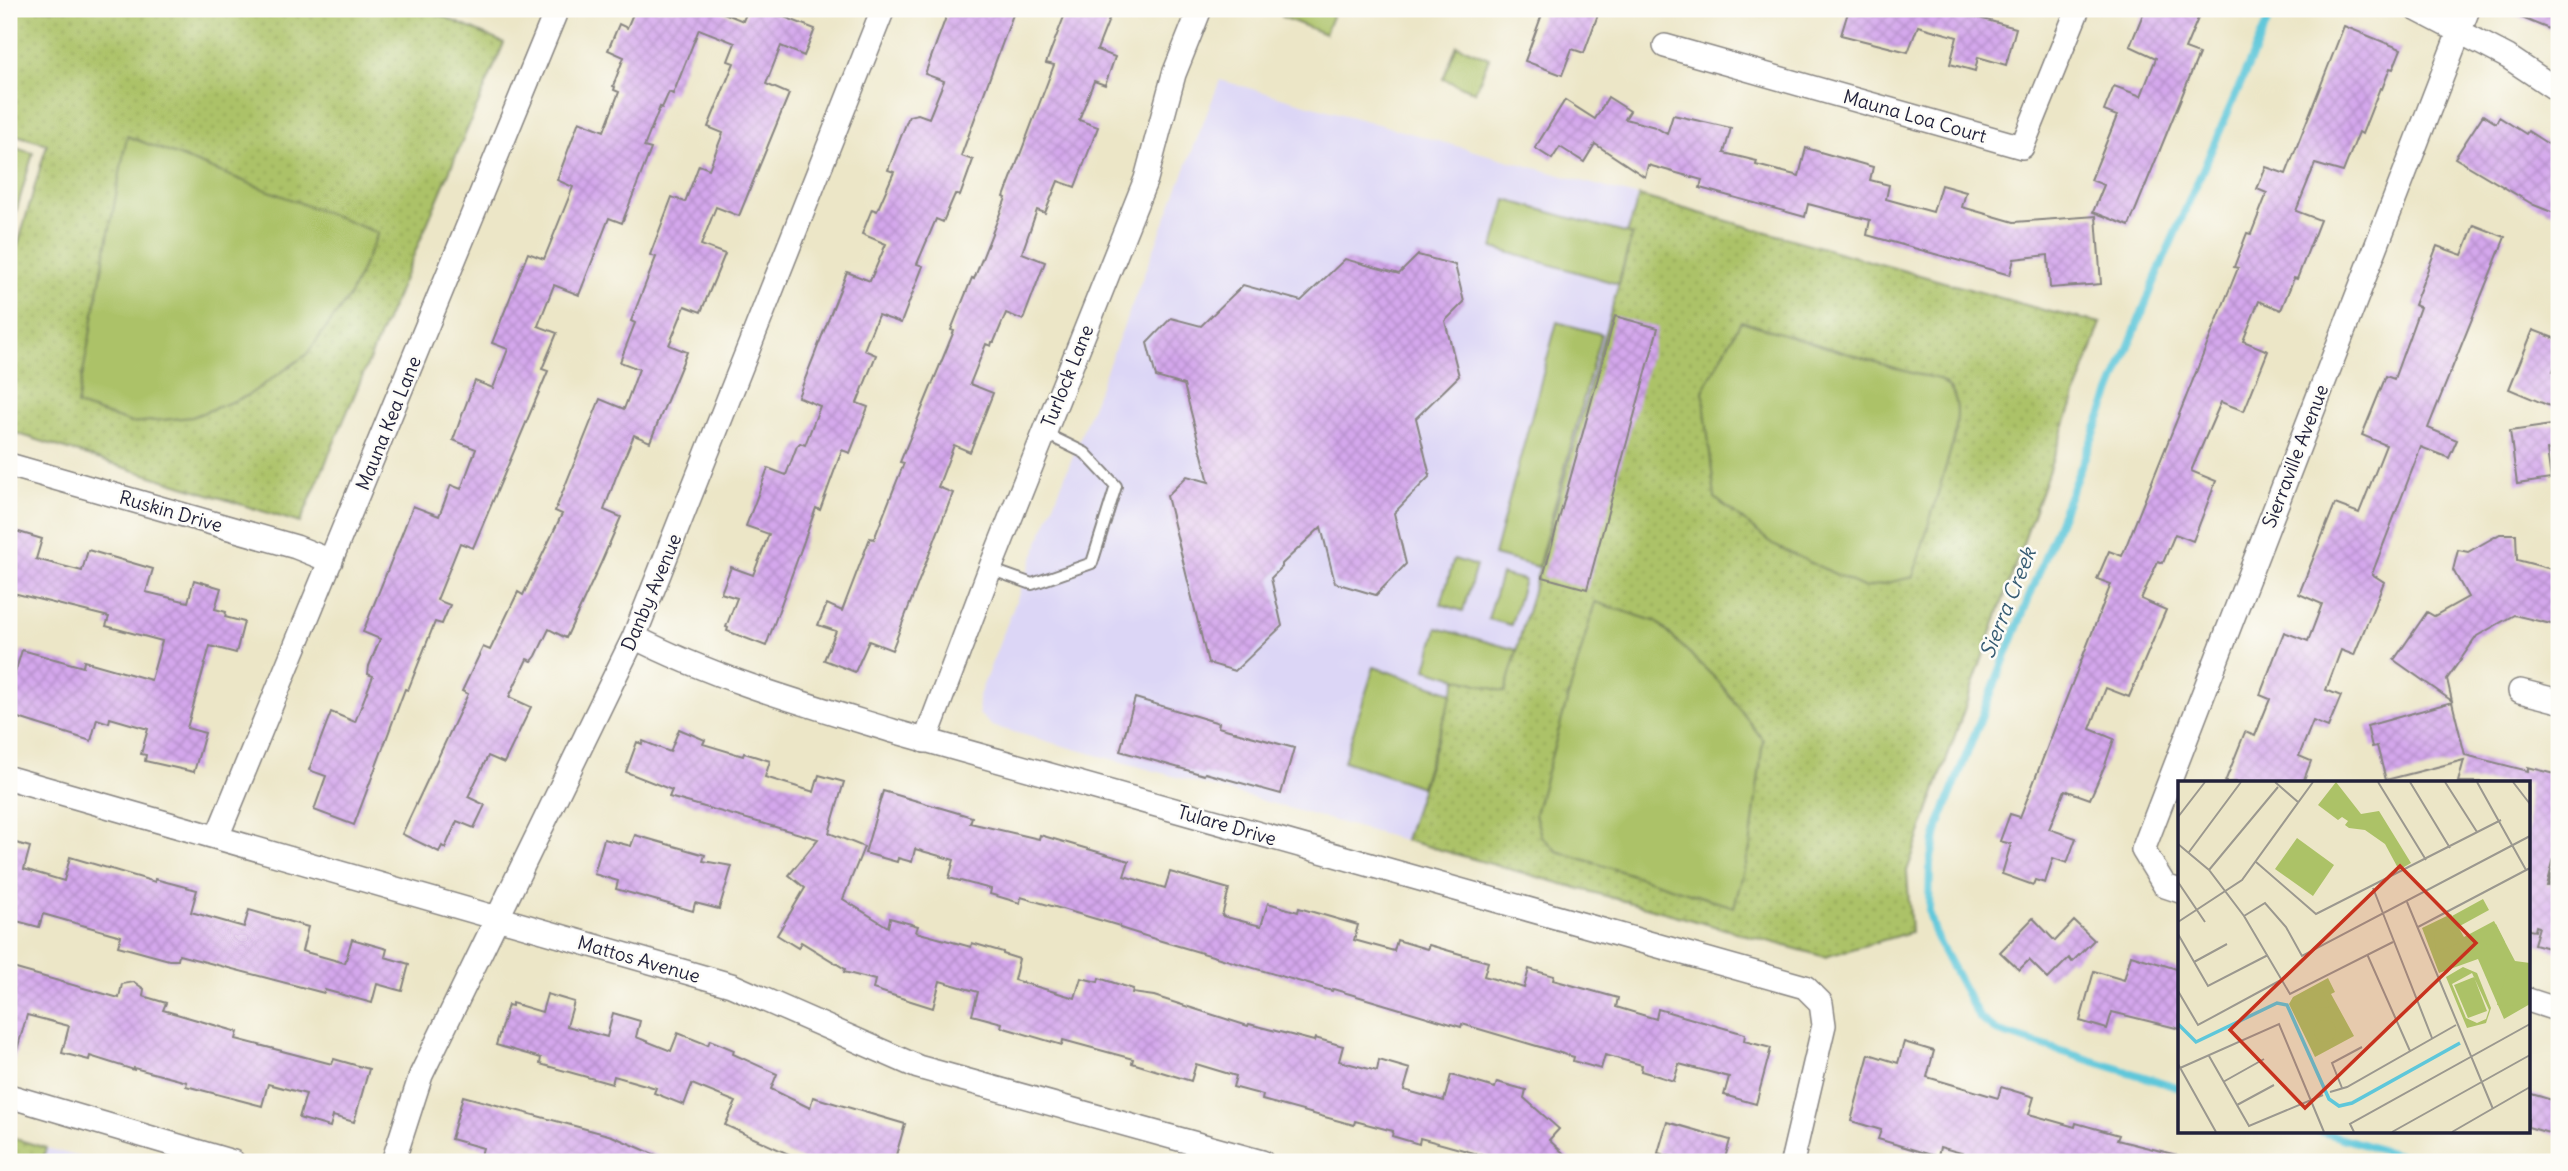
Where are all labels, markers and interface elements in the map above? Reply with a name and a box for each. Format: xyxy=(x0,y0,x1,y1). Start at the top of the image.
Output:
street label: Mauna Loa Court xyxy=(1841,84,1989,148)
street label: Turlock Lane xyxy=(1036,321,1098,431)
street label: Mauna Kea Lane xyxy=(350,352,426,494)
street label: Sierraville Avenue xyxy=(2257,381,2333,531)
street label: Ruskin Drive xyxy=(117,485,225,537)
street label: Danby Avenue xyxy=(616,530,686,654)
water label: Sierra Creek xyxy=(1973,543,2042,662)
inset map xyxy=(2178,781,2530,1132)
street label: Tulare Drive xyxy=(1175,799,1279,851)
street label: Mattos Avenue xyxy=(575,930,703,988)

